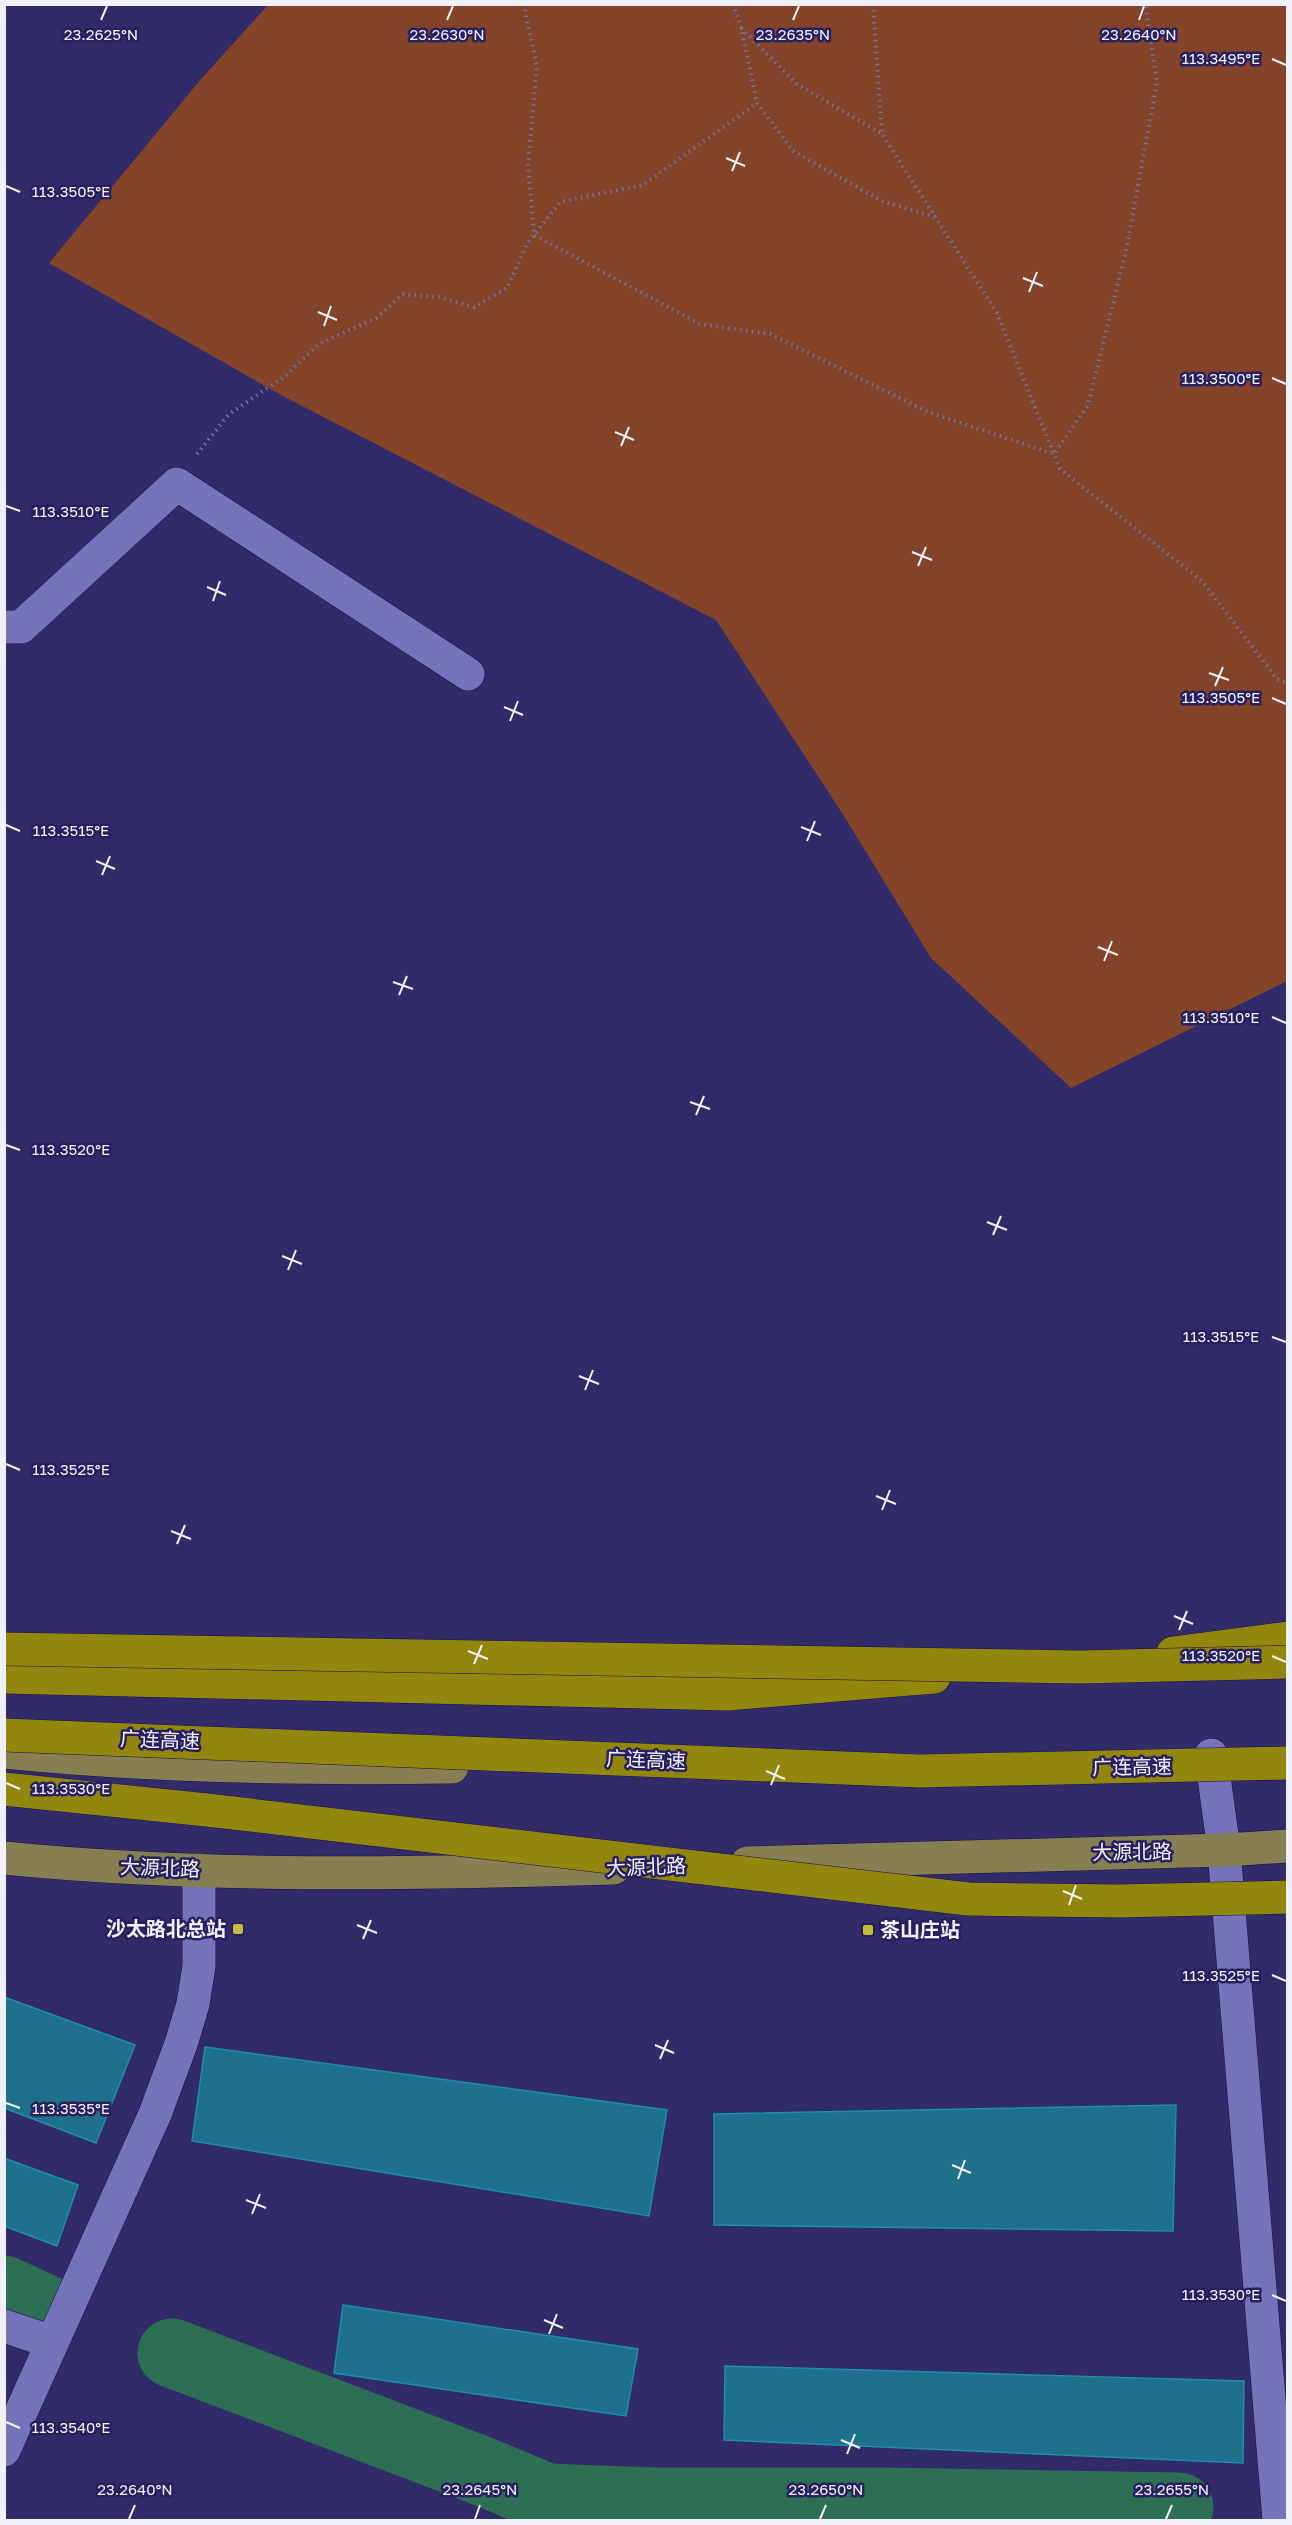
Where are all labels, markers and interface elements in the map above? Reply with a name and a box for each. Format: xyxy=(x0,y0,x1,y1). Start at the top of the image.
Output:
text: 23.2625°N xyxy=(64,25,138,43)
text: 23.2630°N xyxy=(409,25,485,43)
text: 23.2635°N xyxy=(756,25,830,43)
text: 23.2640°N xyxy=(1101,25,1177,43)
text: 113.3495°E xyxy=(1182,49,1260,67)
text: 113.3505°E xyxy=(32,182,110,200)
text: 113.3500°E xyxy=(1182,369,1260,387)
text: 113.3510°E xyxy=(33,502,109,520)
text: 113.3505°E xyxy=(1182,688,1260,706)
text: 113.3515°E xyxy=(33,821,109,839)
text: 113.3510°E xyxy=(1183,1008,1259,1026)
text: 113.3520°E xyxy=(32,1140,110,1158)
text: 113.3515°E xyxy=(1183,1327,1259,1345)
text: 113.3525°E xyxy=(32,1460,110,1478)
text: 113.3520°E xyxy=(1182,1646,1260,1664)
street label: 广连高速 xyxy=(120,1726,200,1752)
street label: 广连高速 xyxy=(606,1746,686,1772)
street label: 广连高速 xyxy=(1092,1753,1172,1779)
text: 113.3530°E xyxy=(32,1779,110,1797)
street label: 大源北路 xyxy=(1092,1838,1172,1864)
street label: 大源北路 xyxy=(606,1853,686,1879)
street label: 大源北路 xyxy=(120,1854,200,1880)
place label: 沙太路北总站 xyxy=(106,1916,226,1940)
place label: 茶山庄站 xyxy=(880,1917,960,1941)
marker: 沙太路北总站 xyxy=(231,1922,245,1936)
marker: 茶山庄站 xyxy=(861,1923,875,1937)
text: 113.3525°E xyxy=(1182,1966,1260,1984)
text: 113.3535°E xyxy=(32,2099,110,2117)
text: 113.3530°E xyxy=(1182,2285,1260,2303)
text: 113.3540°E xyxy=(32,2418,110,2436)
text: 23.2640°N xyxy=(97,2480,173,2498)
text: 23.2645°N xyxy=(443,2480,517,2498)
text: 23.2650°N xyxy=(788,2480,864,2498)
text: 23.2655°N xyxy=(1135,2480,1209,2498)

